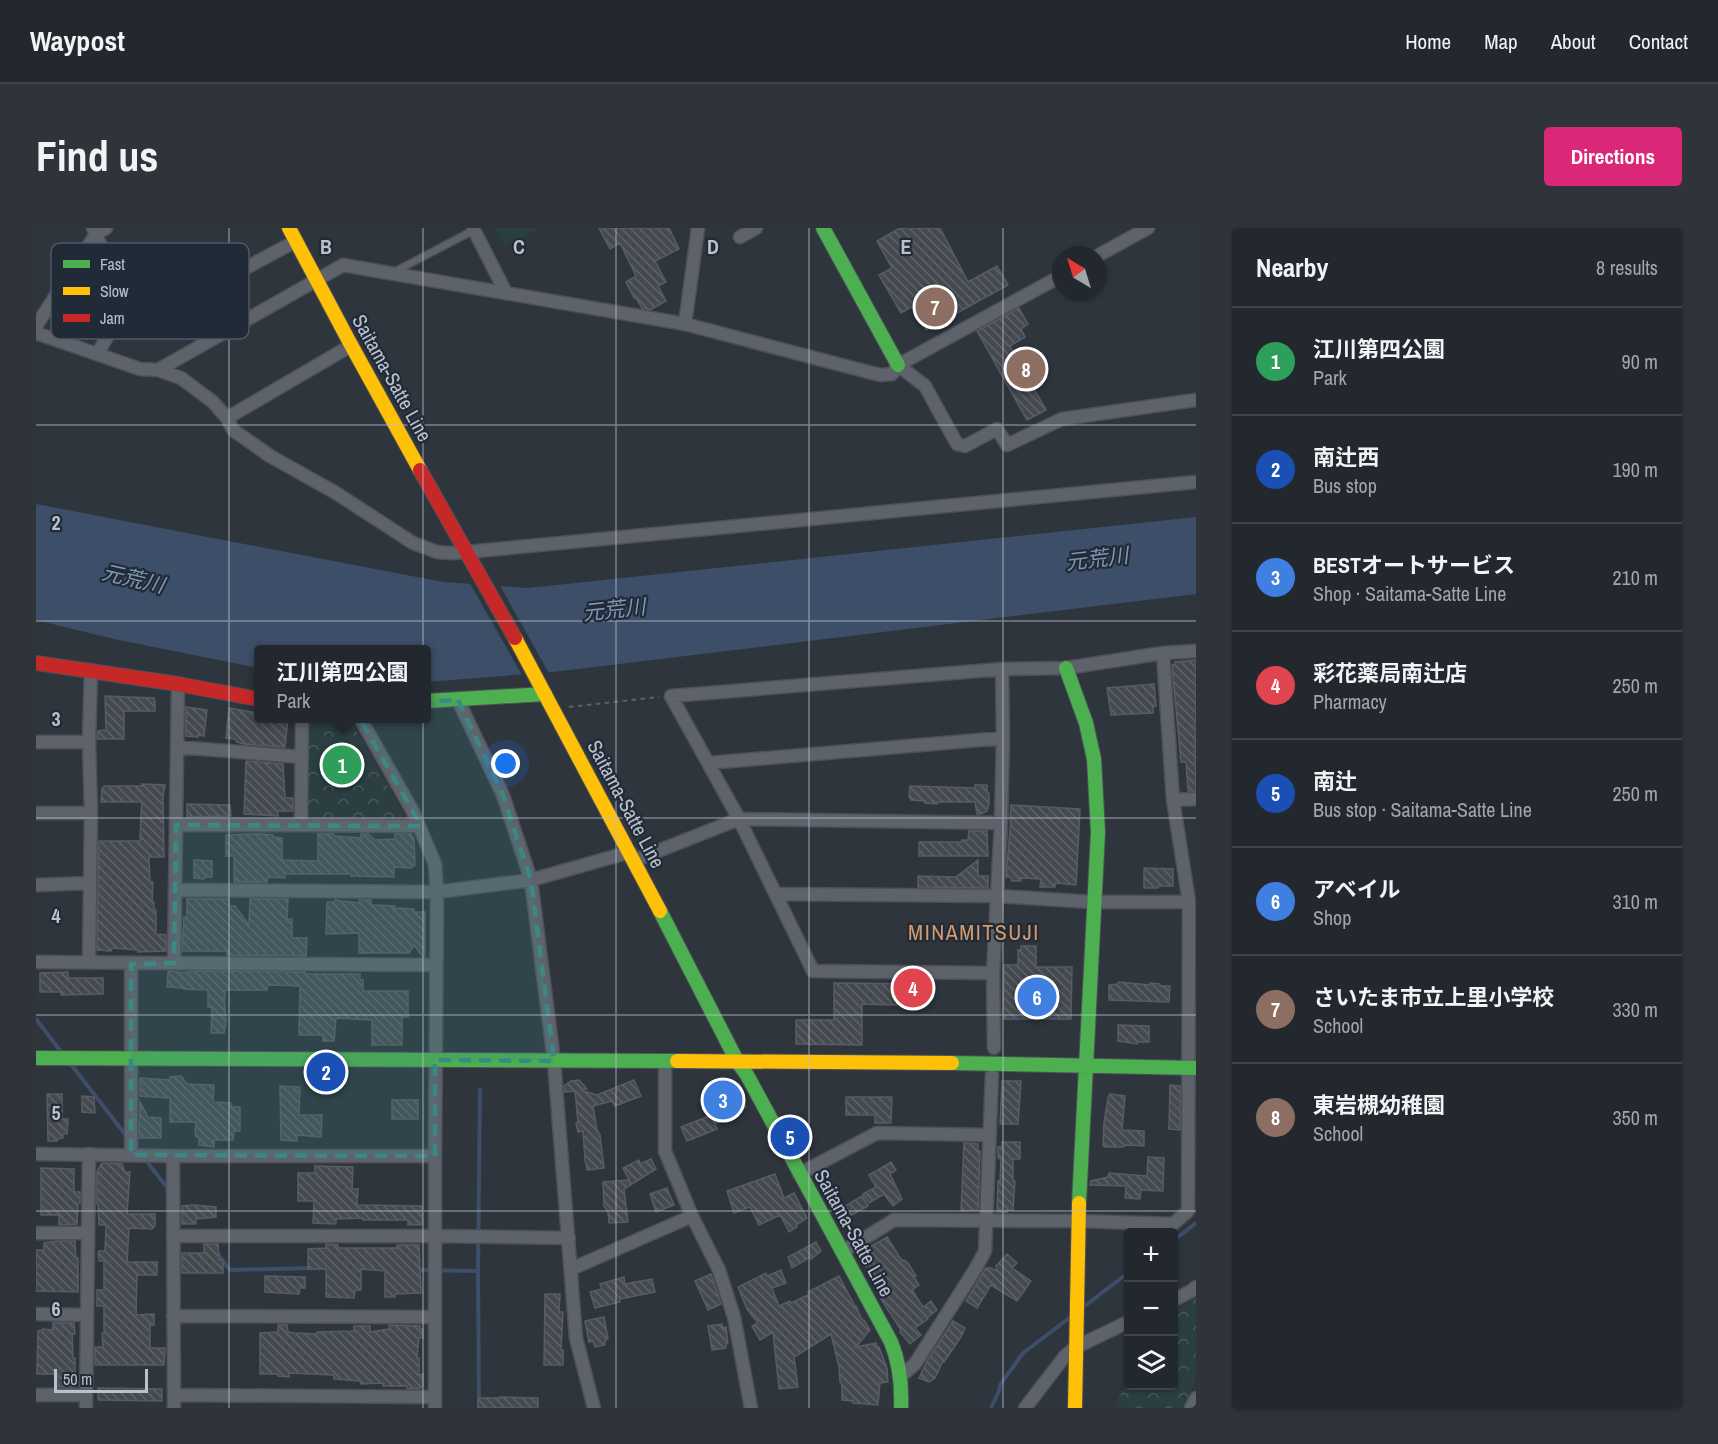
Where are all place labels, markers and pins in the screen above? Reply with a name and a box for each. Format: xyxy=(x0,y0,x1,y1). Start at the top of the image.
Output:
pin: 7 xyxy=(916,284,954,329)
pin: 8 xyxy=(1006,346,1046,392)
pin: 1 xyxy=(322,742,362,788)
pin: 4 xyxy=(894,966,932,1011)
pin: 6 xyxy=(1018,974,1056,1020)
pin: 2 xyxy=(306,1050,346,1094)
pin: 3 xyxy=(704,1078,742,1122)
pin: 5 xyxy=(770,1114,810,1160)

